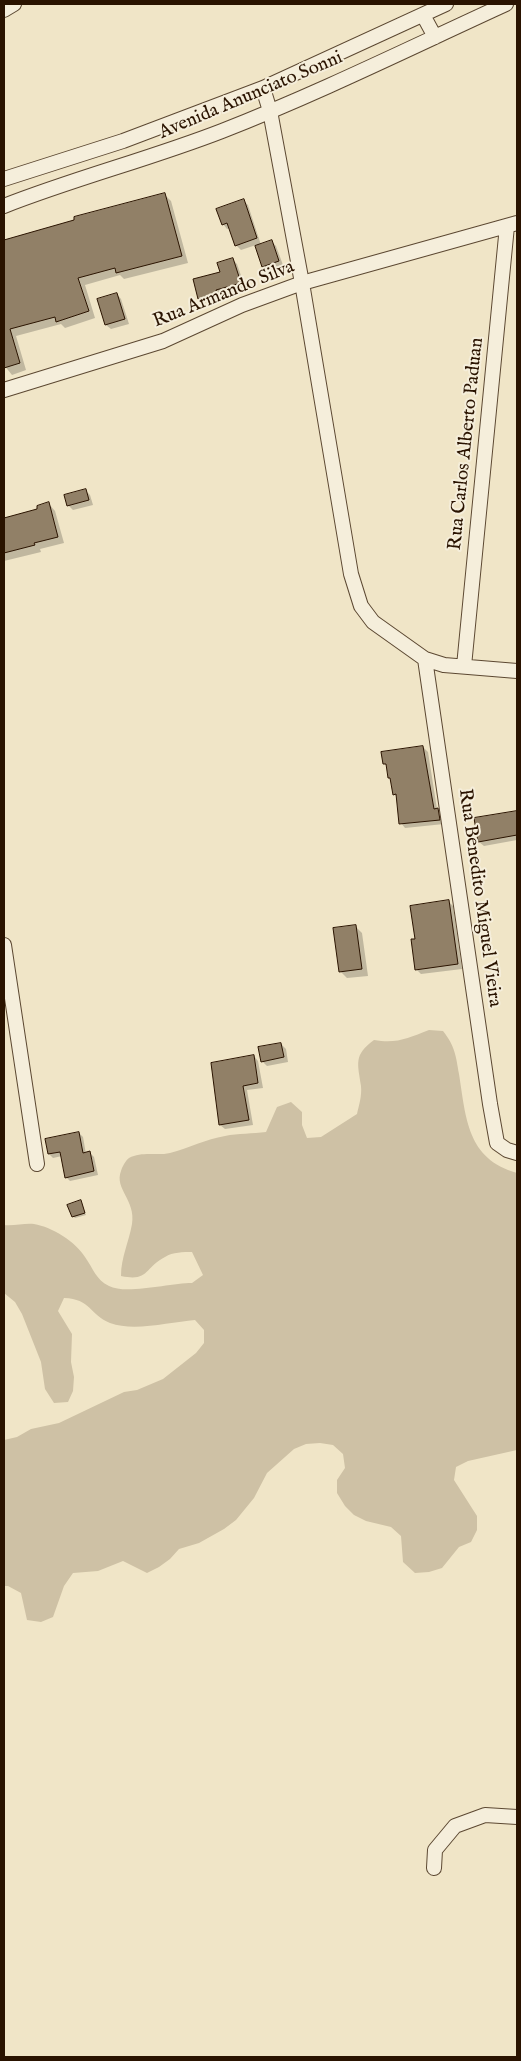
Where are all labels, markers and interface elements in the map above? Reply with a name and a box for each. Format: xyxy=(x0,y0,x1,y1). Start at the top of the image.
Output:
street label: Avenida Anunciato Sonni xyxy=(156,47,346,145)
street label: Rua Armando Silva xyxy=(150,256,298,334)
street label: Rua Carlos Alberto Paduan xyxy=(444,337,490,551)
street label: Rua Benedito Miguel Vieira xyxy=(452,787,506,1009)

